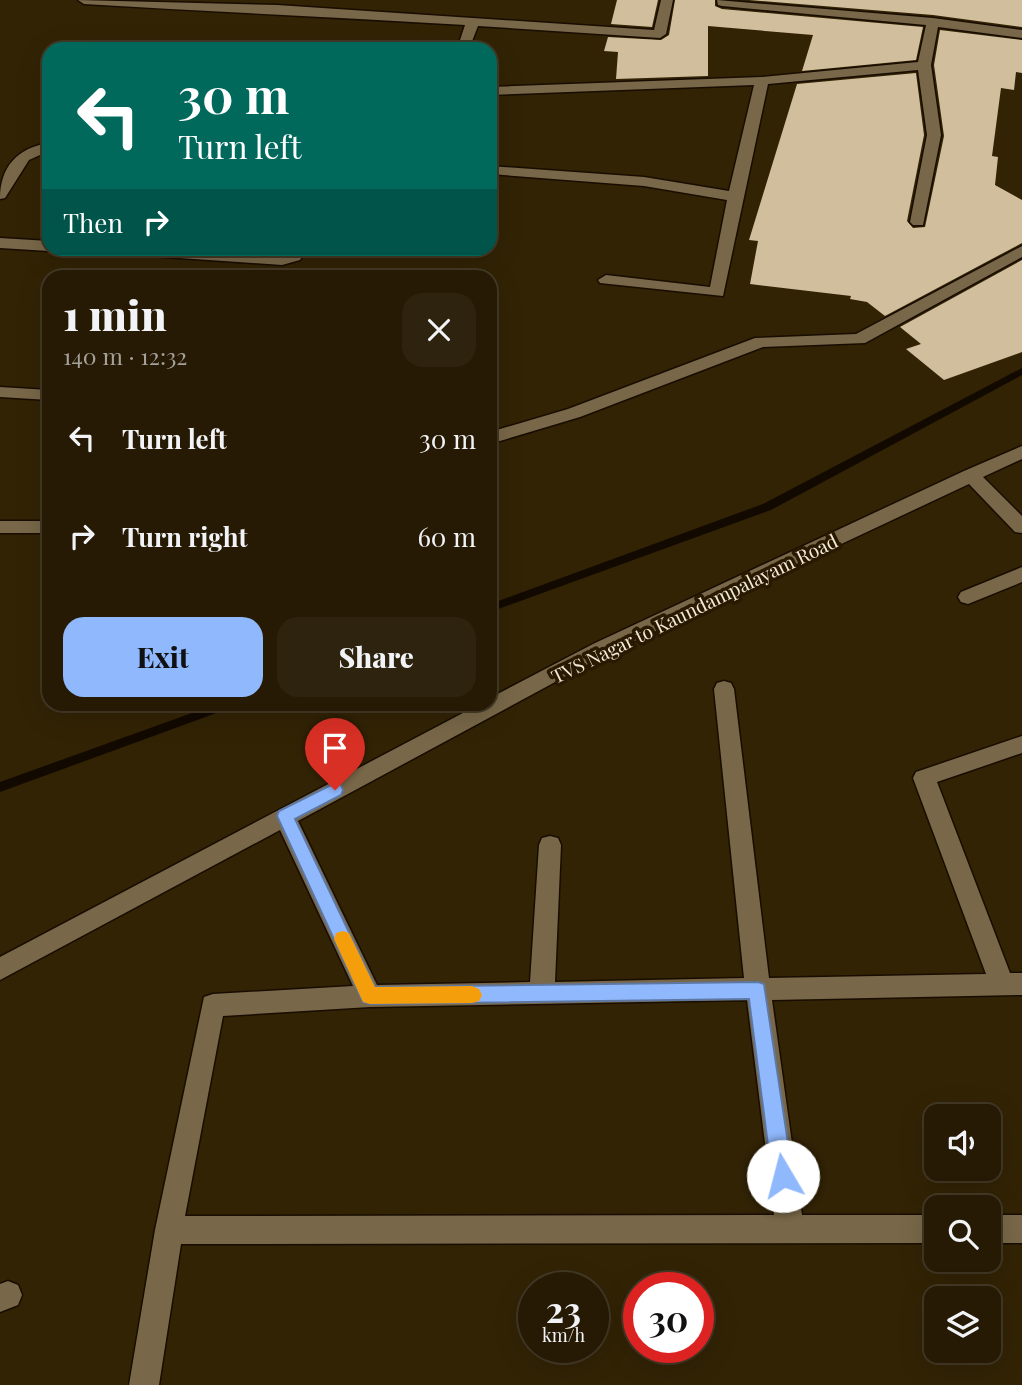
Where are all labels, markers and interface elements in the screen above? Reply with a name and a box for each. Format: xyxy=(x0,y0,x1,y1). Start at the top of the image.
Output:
text: 30 m xyxy=(178,61,289,126)
icon: left xyxy=(63,70,154,161)
text: Turn left xyxy=(178,124,302,167)
icon: right xyxy=(137,203,175,241)
text: Then xyxy=(63,205,123,240)
text: 1 min xyxy=(63,286,167,342)
button: close xyxy=(402,293,476,367)
text: 140 m · 12:32 xyxy=(63,340,187,371)
icon: left xyxy=(63,419,101,457)
text: Turn left xyxy=(122,421,227,456)
text: 30 m xyxy=(419,421,476,456)
icon: right xyxy=(63,517,101,555)
text: Turn right xyxy=(122,519,248,554)
text: 60 m xyxy=(417,519,476,554)
street label: TVS Nagar to Kaundampalayam Road xyxy=(546,527,842,689)
button: Exit xyxy=(63,617,263,697)
button: Share xyxy=(277,617,476,697)
pin xyxy=(305,718,365,790)
icon: arrive xyxy=(316,729,354,767)
map controls xyxy=(924,1104,1001,1363)
button: sound xyxy=(924,1104,1001,1181)
position arrow xyxy=(746,1139,820,1213)
button: search xyxy=(924,1195,1001,1272)
speed limit sign: 30 xyxy=(623,1272,714,1363)
text: 23 xyxy=(546,1285,581,1332)
button: layers xyxy=(924,1286,1001,1363)
text: km/h xyxy=(542,1323,585,1347)

